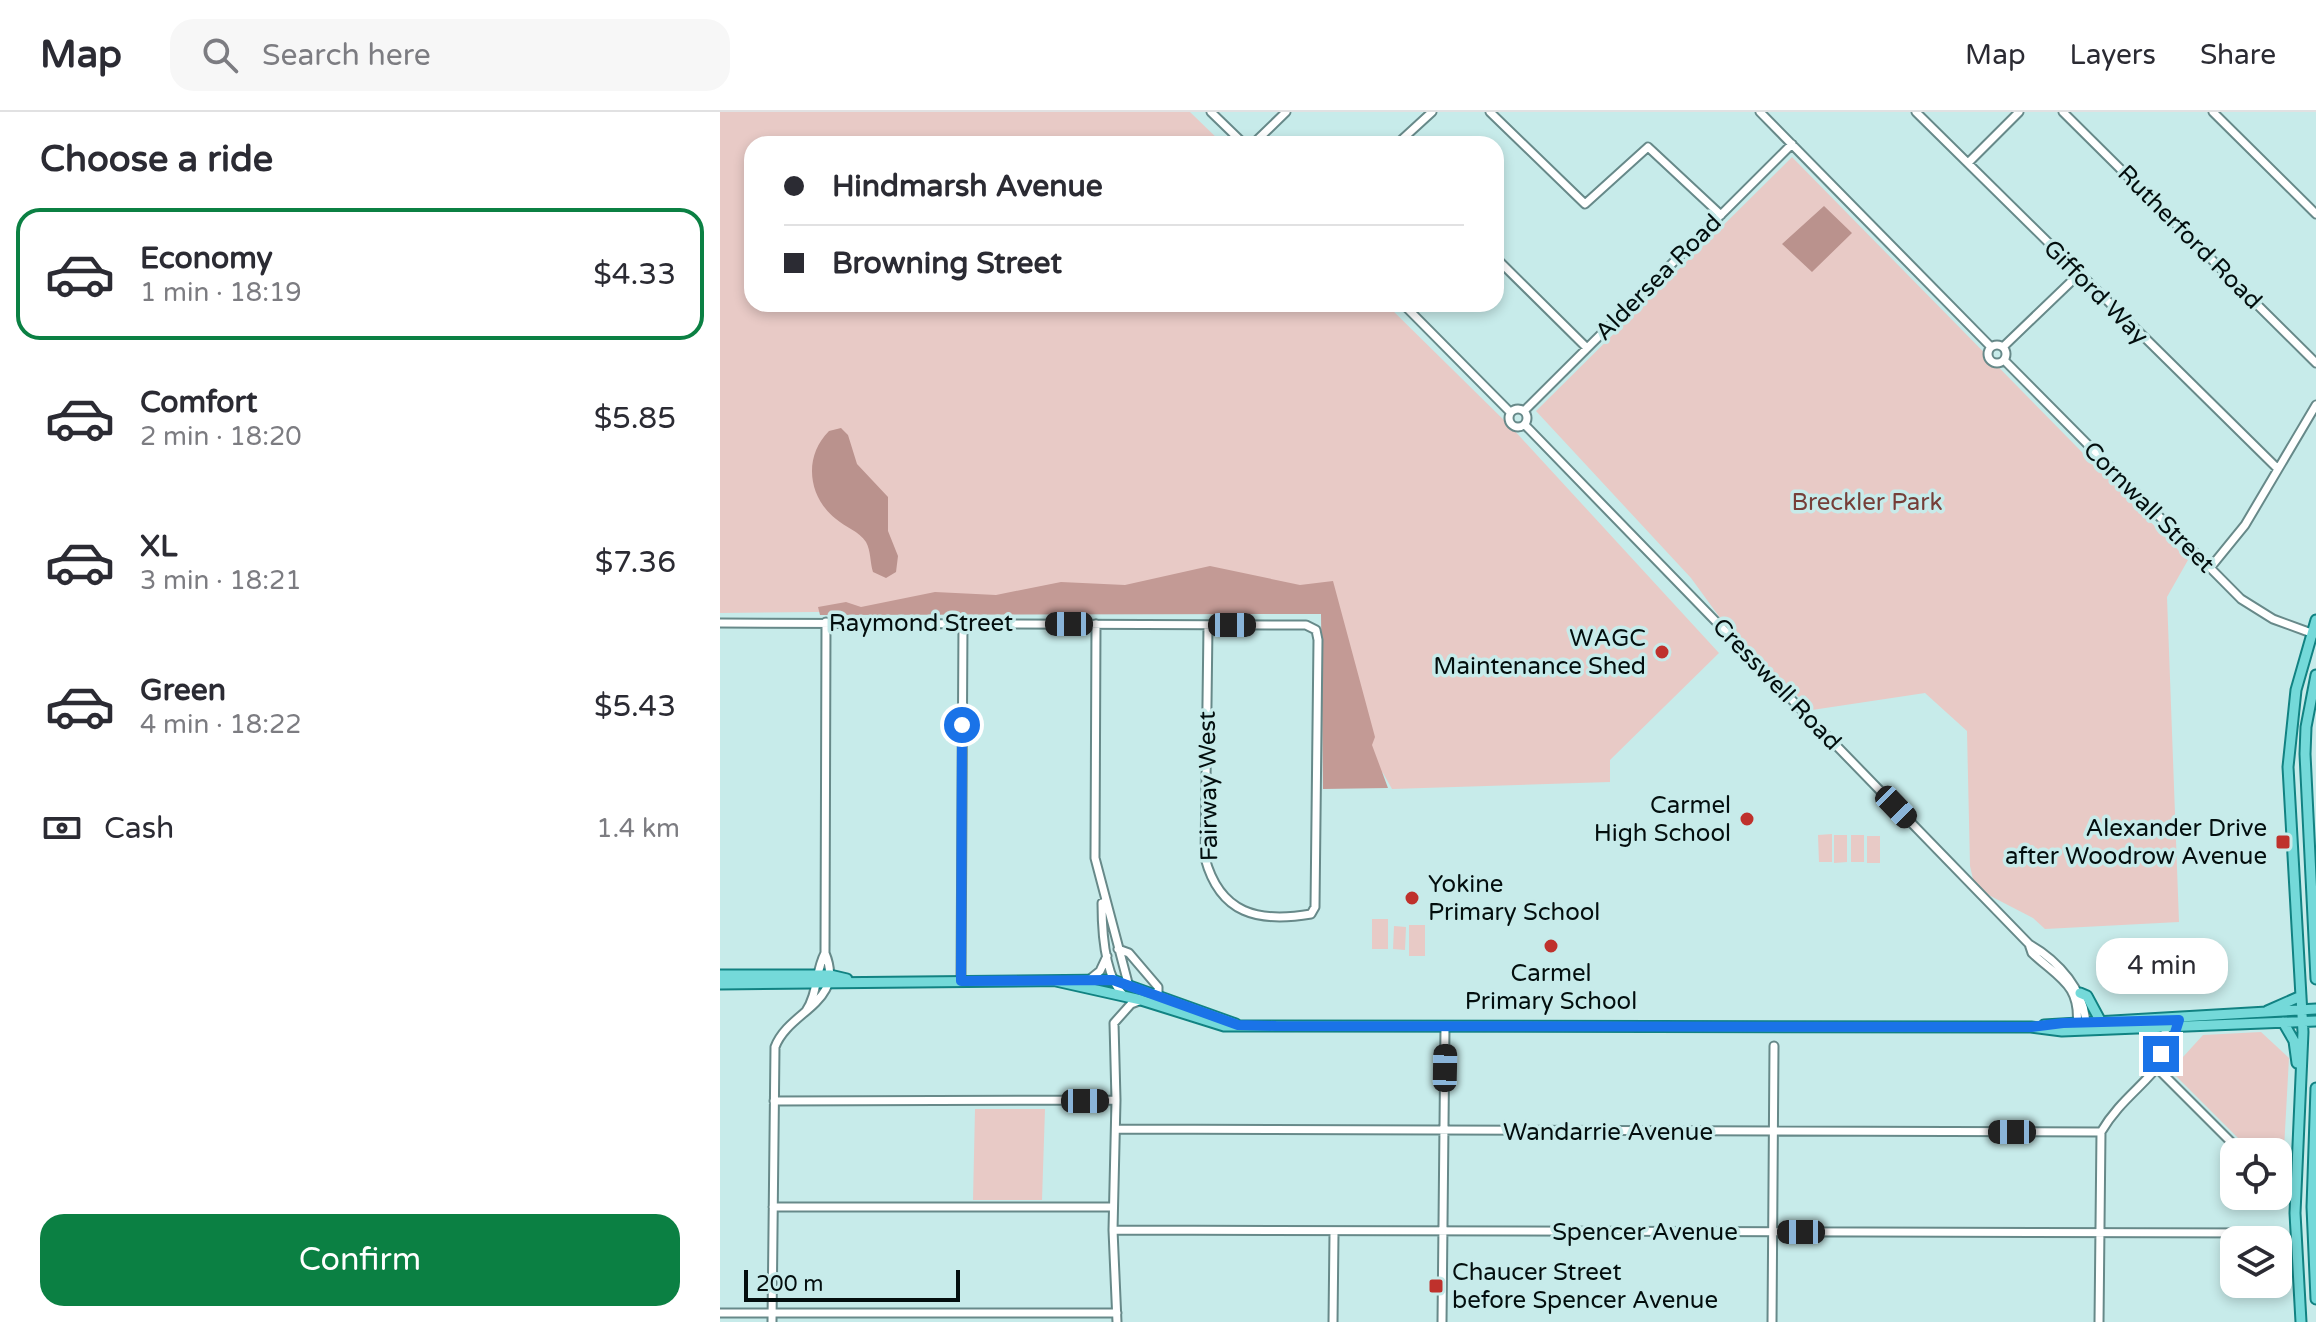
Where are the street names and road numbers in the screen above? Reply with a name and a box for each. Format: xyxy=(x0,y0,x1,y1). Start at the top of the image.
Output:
street label: Rutherford Road xyxy=(2112,159,2268,315)
street label: Aldersea Road xyxy=(1589,208,1728,347)
street label: Gifford Way xyxy=(2037,234,2154,351)
street label: Cornwall Street xyxy=(2077,436,2220,579)
street label: Raymond Street xyxy=(829,609,1013,638)
street label: Cresswell Road xyxy=(1706,612,1847,757)
street label: Fairway West xyxy=(1193,711,1224,861)
street label: Wandarrie Avenue xyxy=(1503,1118,1713,1147)
street label: Spencer Avenue xyxy=(1552,1218,1738,1247)

